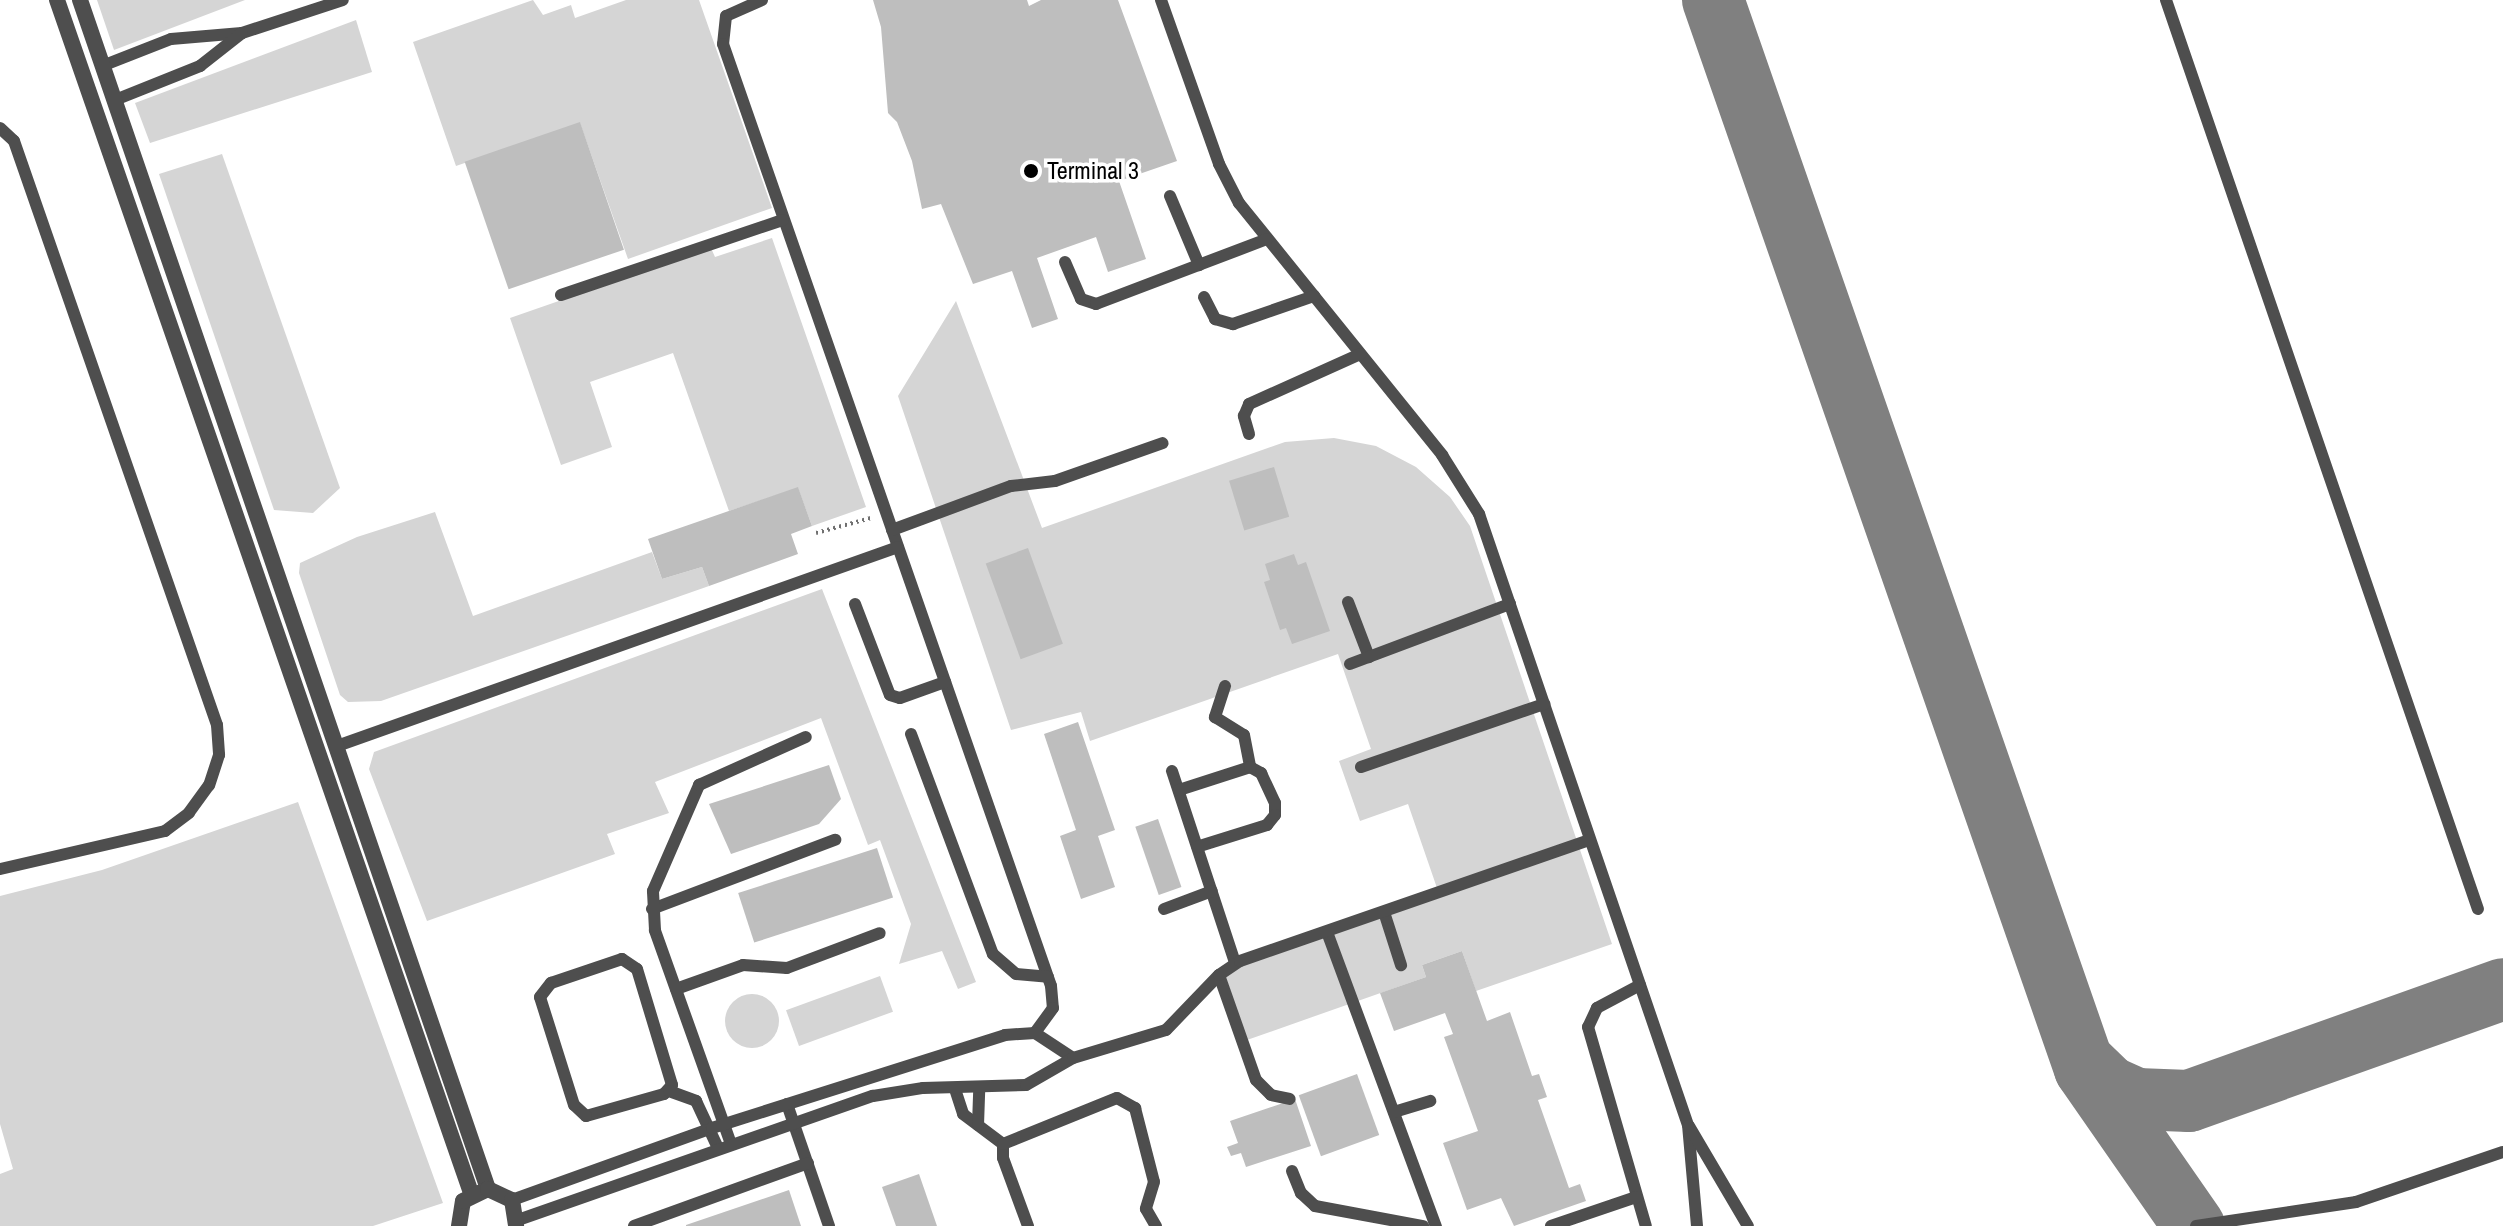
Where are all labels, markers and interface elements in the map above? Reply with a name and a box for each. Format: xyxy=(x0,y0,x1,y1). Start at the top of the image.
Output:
place label: Terminal 3 xyxy=(1047,157,1139,185)
marker: Terminal 3 xyxy=(1022,162,1040,180)

